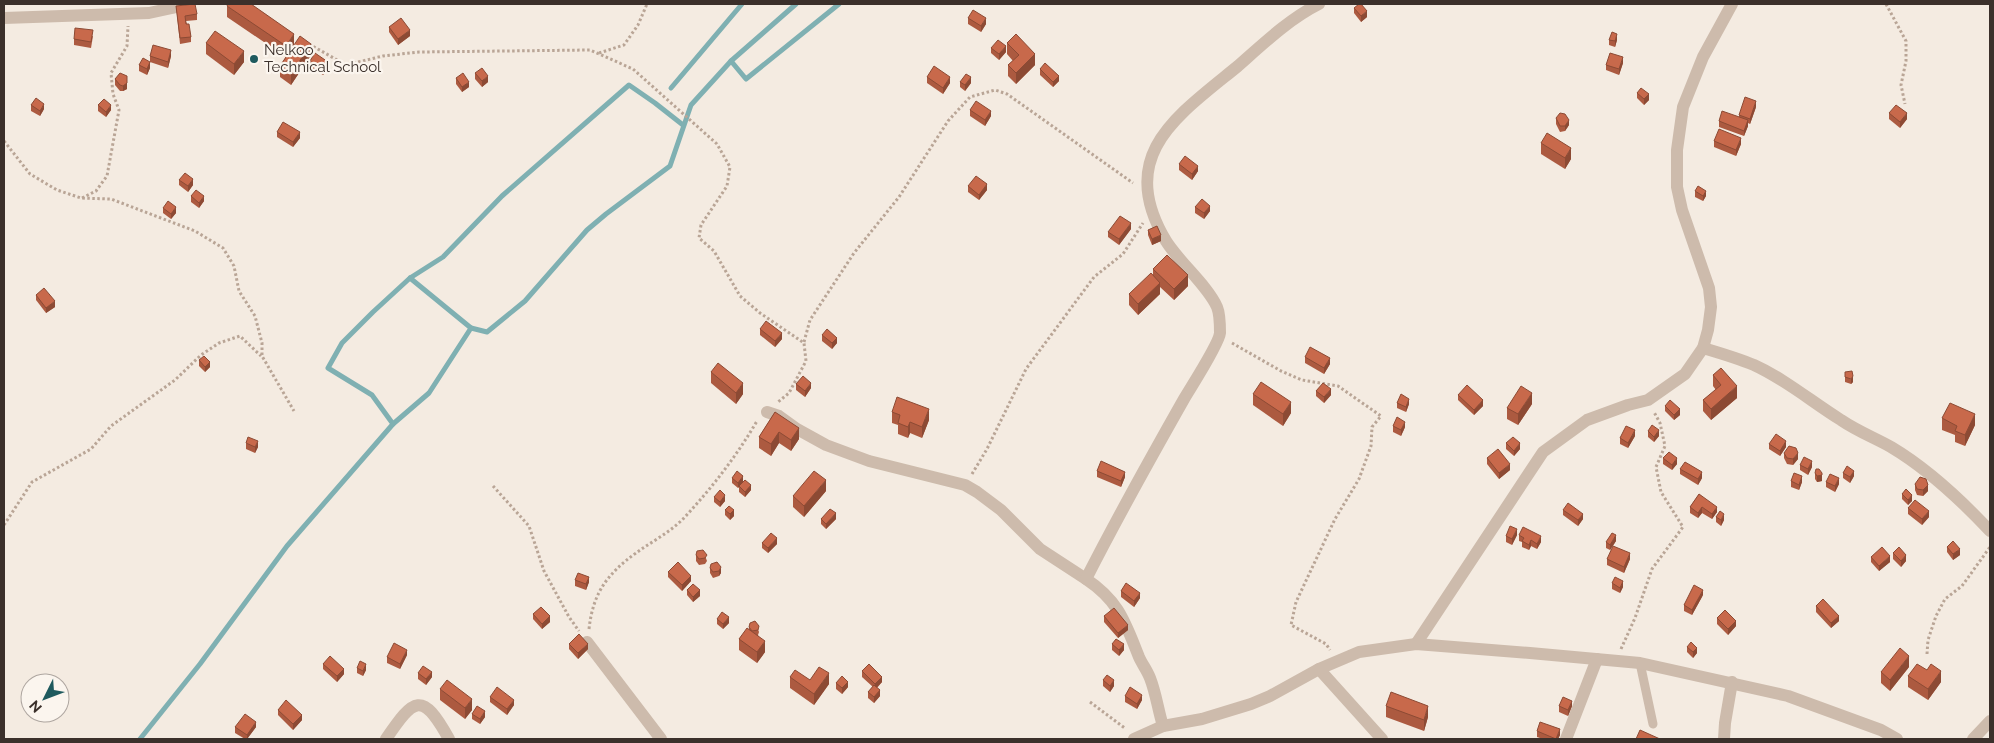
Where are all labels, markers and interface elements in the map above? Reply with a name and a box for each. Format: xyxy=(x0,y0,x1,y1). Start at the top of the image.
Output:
place label: Nelkoo Technical School xyxy=(264,41,382,76)
marker: Nelkoo Technical School xyxy=(248,53,260,65)
north arrow xyxy=(20,673,70,723)
text: N xyxy=(26,697,45,716)

